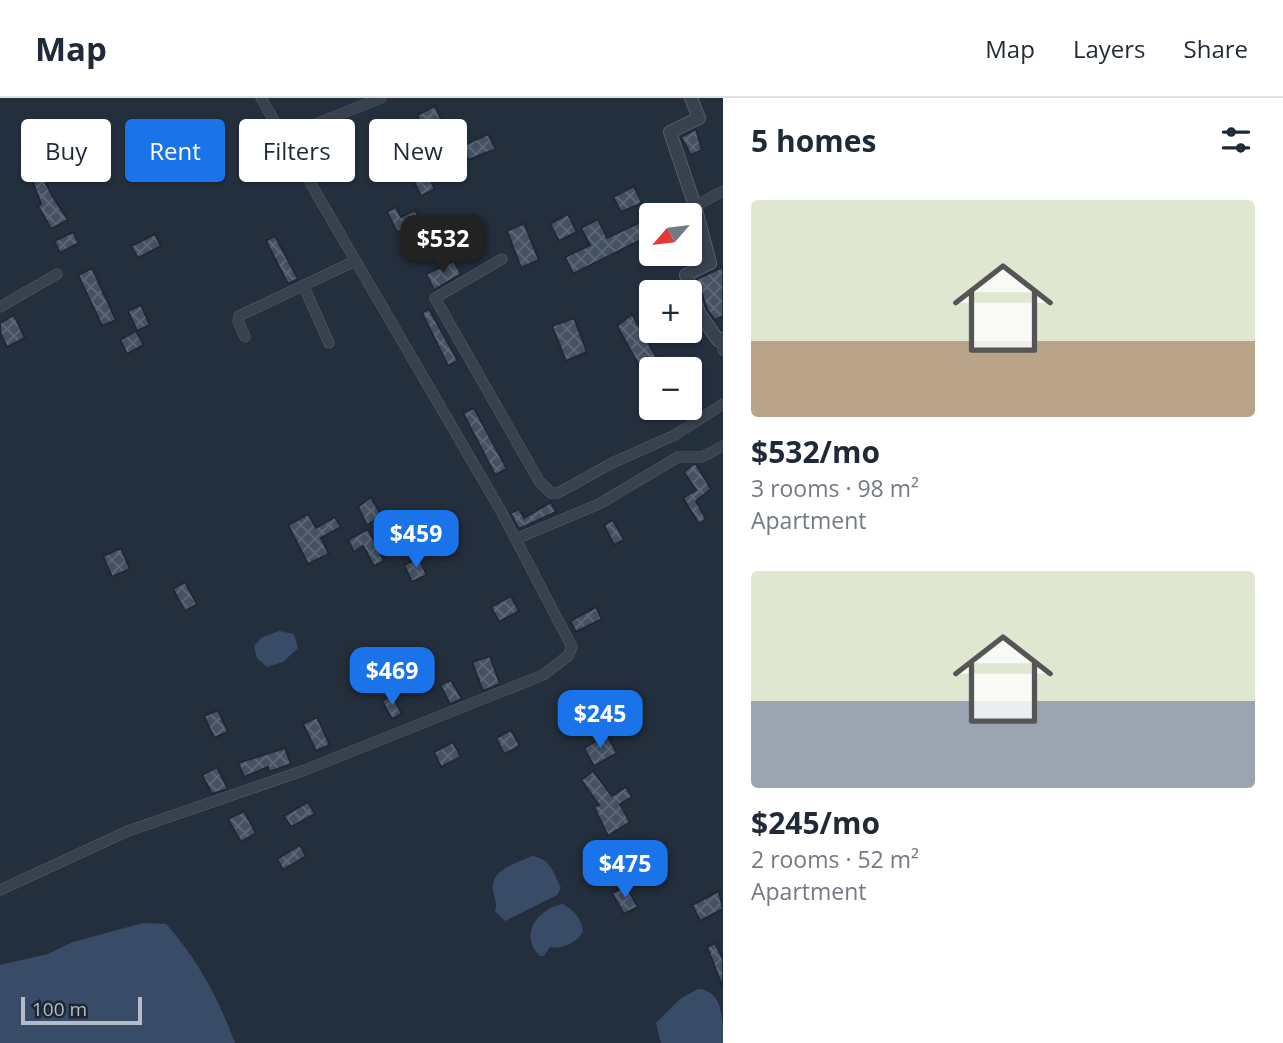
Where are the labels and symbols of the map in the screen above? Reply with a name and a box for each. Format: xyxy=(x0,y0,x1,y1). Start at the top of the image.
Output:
north arrow xyxy=(639,203,702,266)
pin: $532 xyxy=(402,216,484,275)
pin: $459 xyxy=(375,510,457,570)
pin: $469 xyxy=(351,648,433,707)
pin: $245 xyxy=(559,690,641,750)
pin: $475 xyxy=(584,840,666,900)
scale bar xyxy=(21,994,142,1026)

